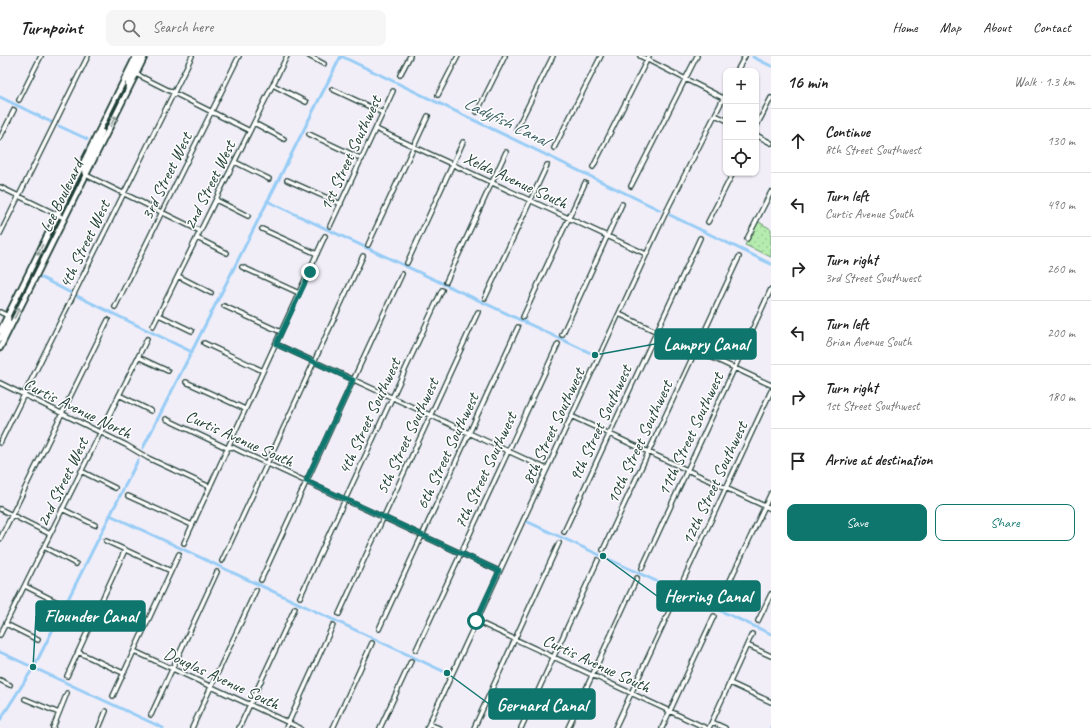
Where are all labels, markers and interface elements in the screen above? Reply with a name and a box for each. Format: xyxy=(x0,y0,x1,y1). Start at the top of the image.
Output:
search box xyxy=(106,10,386,46)
text: Turnpoint xyxy=(20,16,82,40)
icon: search xyxy=(120,17,142,39)
text: Search here xyxy=(152,18,214,37)
text: Home xyxy=(892,19,918,36)
text: Map xyxy=(940,19,961,36)
text: About xyxy=(983,19,1011,36)
text: Contact xyxy=(1033,19,1071,36)
map controls xyxy=(723,68,759,176)
button: + xyxy=(723,68,759,104)
text: 16 min xyxy=(787,72,828,93)
text: Walk · 1.3 km xyxy=(1014,74,1075,90)
street label: 1st Street Southwest xyxy=(315,91,387,214)
water label: Ladyfish Canal xyxy=(460,91,557,153)
button: − xyxy=(723,104,759,140)
one-way arrow xyxy=(110,115,117,127)
text: Continue xyxy=(825,123,870,142)
street label: 3rd Street West xyxy=(136,127,198,223)
icon: ahead xyxy=(787,130,809,152)
text: 130 m xyxy=(1047,133,1075,149)
street label: 2nd Street West xyxy=(179,135,241,233)
button: locate xyxy=(723,140,759,176)
text: 8th Street Southwest xyxy=(825,142,921,158)
street label: Xelda Avenue South xyxy=(461,147,572,214)
street label: Lee Boulevard xyxy=(35,155,89,236)
text: Turn left xyxy=(825,187,868,206)
icon: left xyxy=(787,194,809,216)
street label: 4th Street West xyxy=(54,195,116,292)
text: 490 m xyxy=(1047,197,1075,213)
text: Curtis Avenue South xyxy=(825,206,914,222)
one-way arrow xyxy=(36,244,43,256)
text: Turn right xyxy=(825,251,878,270)
icon: right xyxy=(787,258,809,280)
text: 260 m xyxy=(1047,261,1075,277)
route end xyxy=(301,263,319,281)
text: 3rd Street Southwest xyxy=(825,270,921,286)
one-way arrow xyxy=(14,308,21,320)
text: Turn left xyxy=(825,315,868,334)
icon: left xyxy=(787,322,809,344)
text: 200 m xyxy=(1047,325,1075,341)
callout: Lampry Canal xyxy=(655,329,756,359)
text: Lampry Canal xyxy=(663,333,752,355)
text: Brian Avenue South xyxy=(825,334,912,350)
street label: 4th Street Southwest xyxy=(333,353,407,478)
street label: 9th Street Southwest xyxy=(564,360,638,485)
street label: 8th Street Southwest xyxy=(517,363,591,488)
street label: 11th Street Southwest xyxy=(653,367,729,499)
street label: Curtis Avenue North xyxy=(20,373,136,444)
street label: 5th Street Southwest xyxy=(371,373,445,498)
street label: 10th Street Southwest xyxy=(602,375,678,507)
text: Turn right xyxy=(825,379,878,398)
icon: right xyxy=(787,386,809,408)
street label: 6th Street Southwest xyxy=(411,388,485,513)
text: 180 m xyxy=(1047,389,1075,405)
text: 1st Street Southwest xyxy=(825,398,920,414)
street label: Curtis Avenue South xyxy=(183,405,298,472)
street label: 7th Street Southwest xyxy=(449,407,523,532)
street label: 12th Street Southwest xyxy=(677,416,753,548)
street label: 2nd Street West xyxy=(32,432,94,530)
icon: arrive xyxy=(787,450,809,472)
text: Arrive at destination xyxy=(825,451,932,470)
button: Save xyxy=(787,504,927,541)
button: Share xyxy=(935,504,1075,541)
callout: Herring Canal xyxy=(657,581,760,611)
text: Herring Canal xyxy=(664,585,756,607)
callout: Flounder Canal xyxy=(36,601,145,631)
text: Flounder Canal xyxy=(45,605,141,627)
route start xyxy=(467,612,485,630)
street label: Curtis Avenue South xyxy=(540,629,655,698)
street label: Douglas Avenue South xyxy=(161,643,284,715)
callout: Gernard Canal xyxy=(489,689,595,719)
text: Gernard Canal xyxy=(497,694,591,716)

